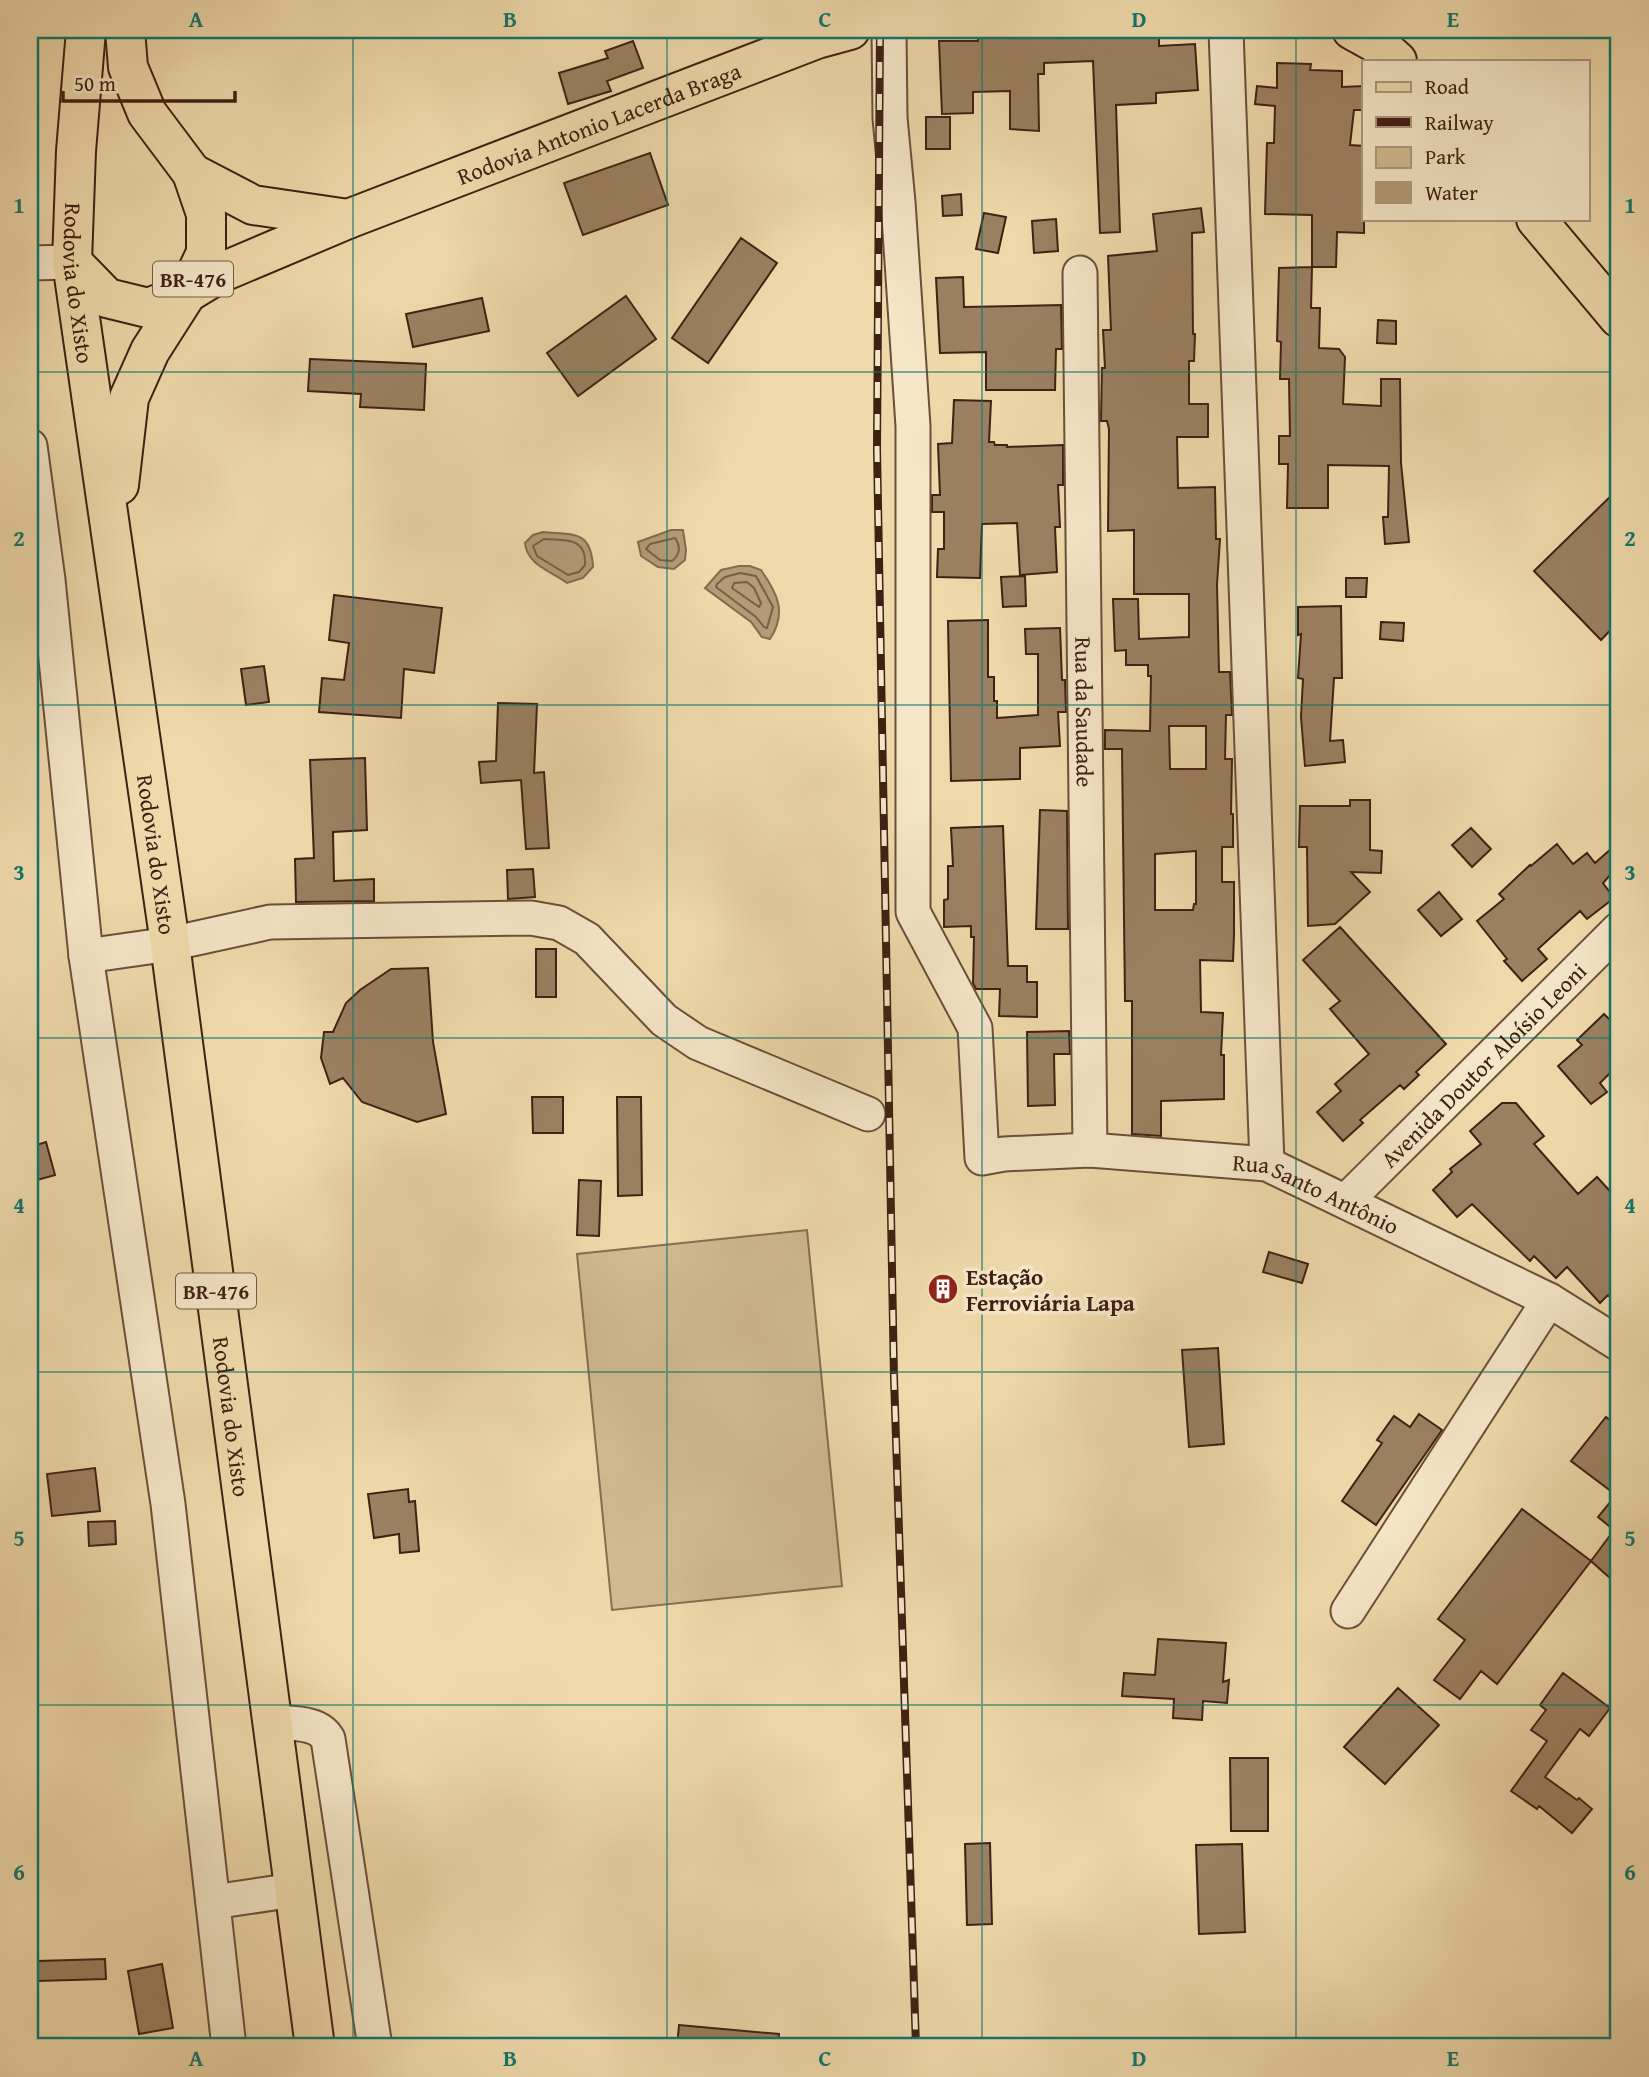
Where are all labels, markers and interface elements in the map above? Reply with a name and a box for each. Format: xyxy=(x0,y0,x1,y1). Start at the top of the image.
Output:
text: A xyxy=(189,2,204,35)
text: B xyxy=(503,2,517,35)
text: C xyxy=(818,2,832,35)
text: D xyxy=(1132,2,1147,35)
text: E xyxy=(1447,2,1459,35)
street label: Rodovia Antonio Lacerda Braga xyxy=(452,53,745,192)
scale bar xyxy=(63,60,234,104)
legend xyxy=(1362,60,1590,220)
text: 50 m xyxy=(74,68,116,99)
text: Road xyxy=(1425,71,1470,102)
text: Railway xyxy=(1425,107,1494,138)
text: Park xyxy=(1425,141,1466,172)
text: Water xyxy=(1425,177,1478,208)
text: 1 xyxy=(13,188,25,221)
text: 1 xyxy=(1624,188,1636,221)
street label: Rodovia do Xisto xyxy=(55,202,103,365)
road number: BR-476 xyxy=(153,262,233,296)
text: 2 xyxy=(13,521,25,554)
text: 2 xyxy=(1624,521,1636,554)
street label: Rua da Saudade xyxy=(1068,636,1102,787)
street label: Rodovia do Xisto xyxy=(129,772,185,937)
text: 3 xyxy=(13,855,25,888)
text: 3 xyxy=(1624,855,1636,888)
street label: Avenida Doutor Aloísio Leoni xyxy=(1373,954,1593,1175)
street label: Rua Santo Antônio xyxy=(1231,1145,1405,1242)
text: 4 xyxy=(13,1188,25,1221)
text: 4 xyxy=(1624,1188,1636,1221)
place label: Estação Ferroviária Lapa xyxy=(966,1260,1135,1319)
building icon: Estação Ferroviária Lapa xyxy=(926,1272,960,1306)
road number: BR-476 xyxy=(176,1274,256,1308)
street label: Rodovia do Xisto xyxy=(205,1334,259,1499)
text: 5 xyxy=(13,1521,25,1554)
text: 5 xyxy=(1624,1521,1636,1554)
text: 6 xyxy=(13,1855,25,1888)
text: 6 xyxy=(1624,1855,1636,1888)
text: A xyxy=(189,2041,204,2074)
text: B xyxy=(503,2041,517,2074)
text: C xyxy=(818,2041,832,2074)
text: D xyxy=(1132,2041,1147,2074)
text: E xyxy=(1447,2041,1459,2074)

